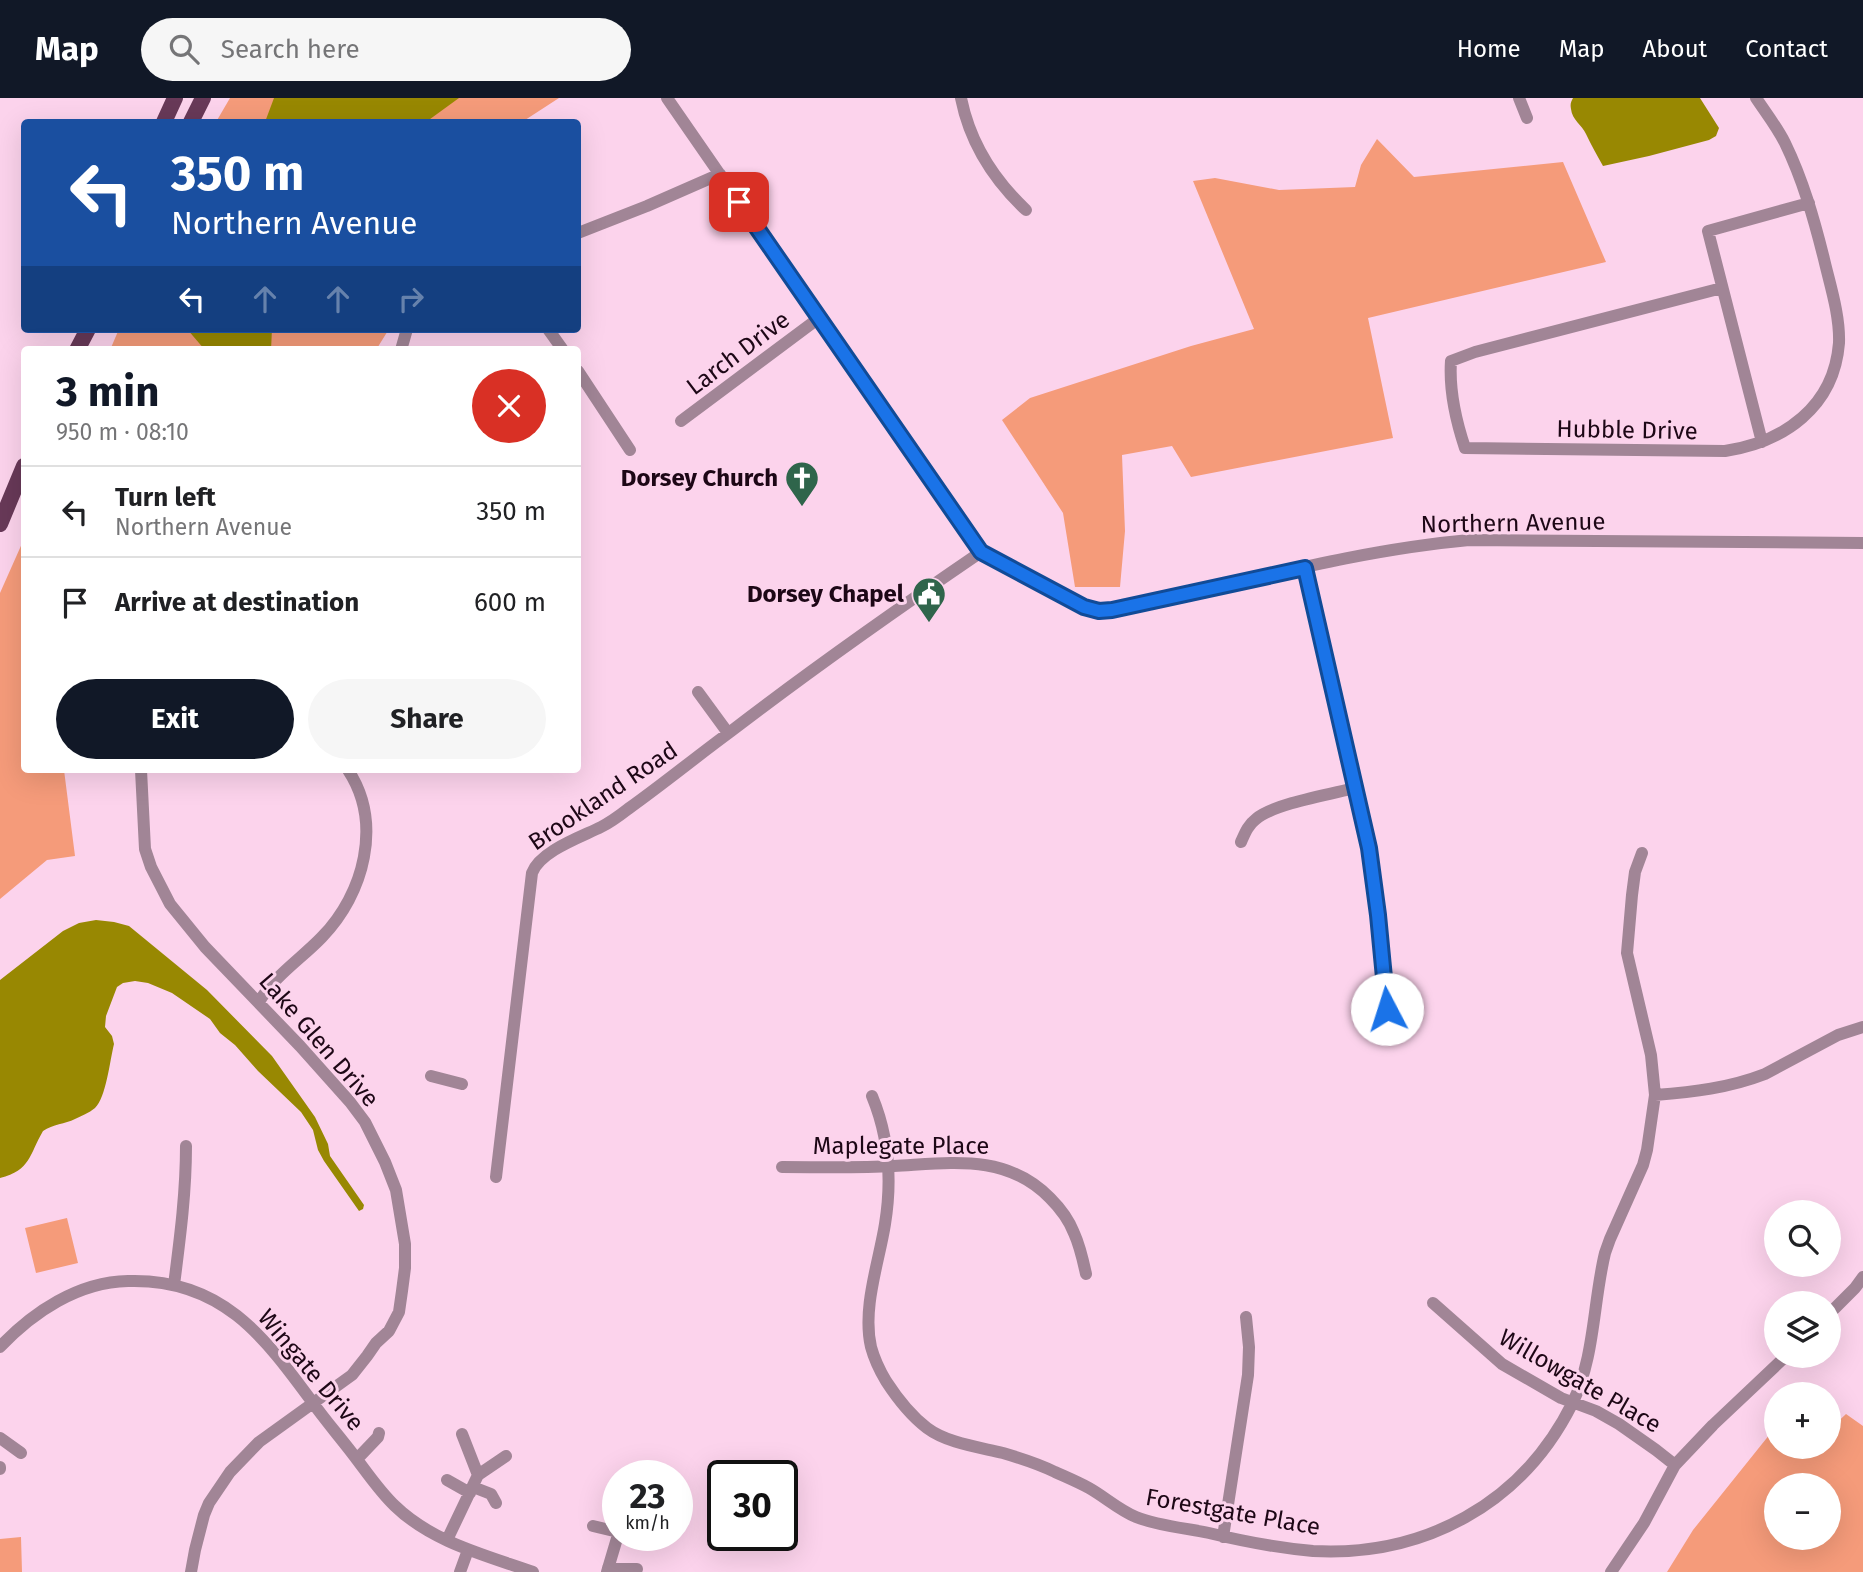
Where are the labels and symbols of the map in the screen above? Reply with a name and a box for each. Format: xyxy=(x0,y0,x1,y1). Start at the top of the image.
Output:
pin xyxy=(709,172,769,232)
street label: Larch Drive xyxy=(681,305,795,401)
street label: Hubble Drive xyxy=(1556,415,1698,445)
church icon: Dorsey Church xyxy=(783,459,821,508)
place label: Dorsey Church xyxy=(621,464,778,492)
street label: Northern Avenue xyxy=(1420,507,1606,539)
public building icon: Dorsey Chapel xyxy=(910,575,948,624)
place label: Dorsey Chapel xyxy=(747,580,905,608)
street label: Brookland Road xyxy=(523,736,683,856)
street label: Lake Glen Drive xyxy=(253,967,385,1113)
position arrow xyxy=(1350,972,1424,1046)
street label: Maplegate Place xyxy=(813,1132,989,1160)
street label: Wingate Drive xyxy=(252,1304,370,1436)
street label: Willowgate Place xyxy=(1494,1323,1666,1439)
speed limit sign: 30 xyxy=(707,1460,798,1551)
street label: Forestgate Place xyxy=(1144,1483,1322,1541)

